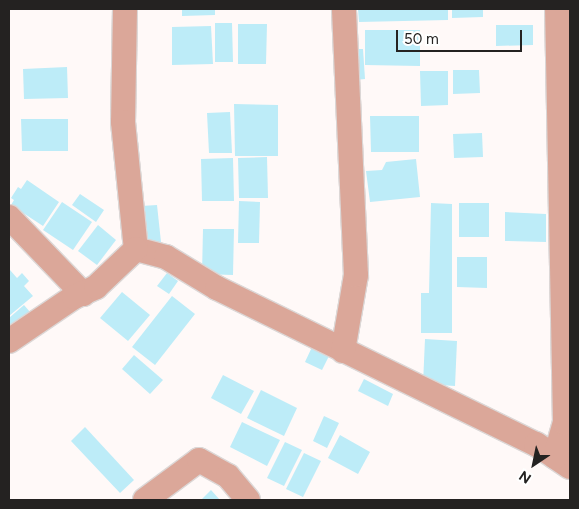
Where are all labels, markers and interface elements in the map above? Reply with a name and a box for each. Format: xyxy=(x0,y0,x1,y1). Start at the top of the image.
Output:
scale bar xyxy=(399,20,525,52)
text: 50 m xyxy=(404,30,439,48)
north arrow xyxy=(509,439,559,489)
text: N xyxy=(516,467,535,487)

